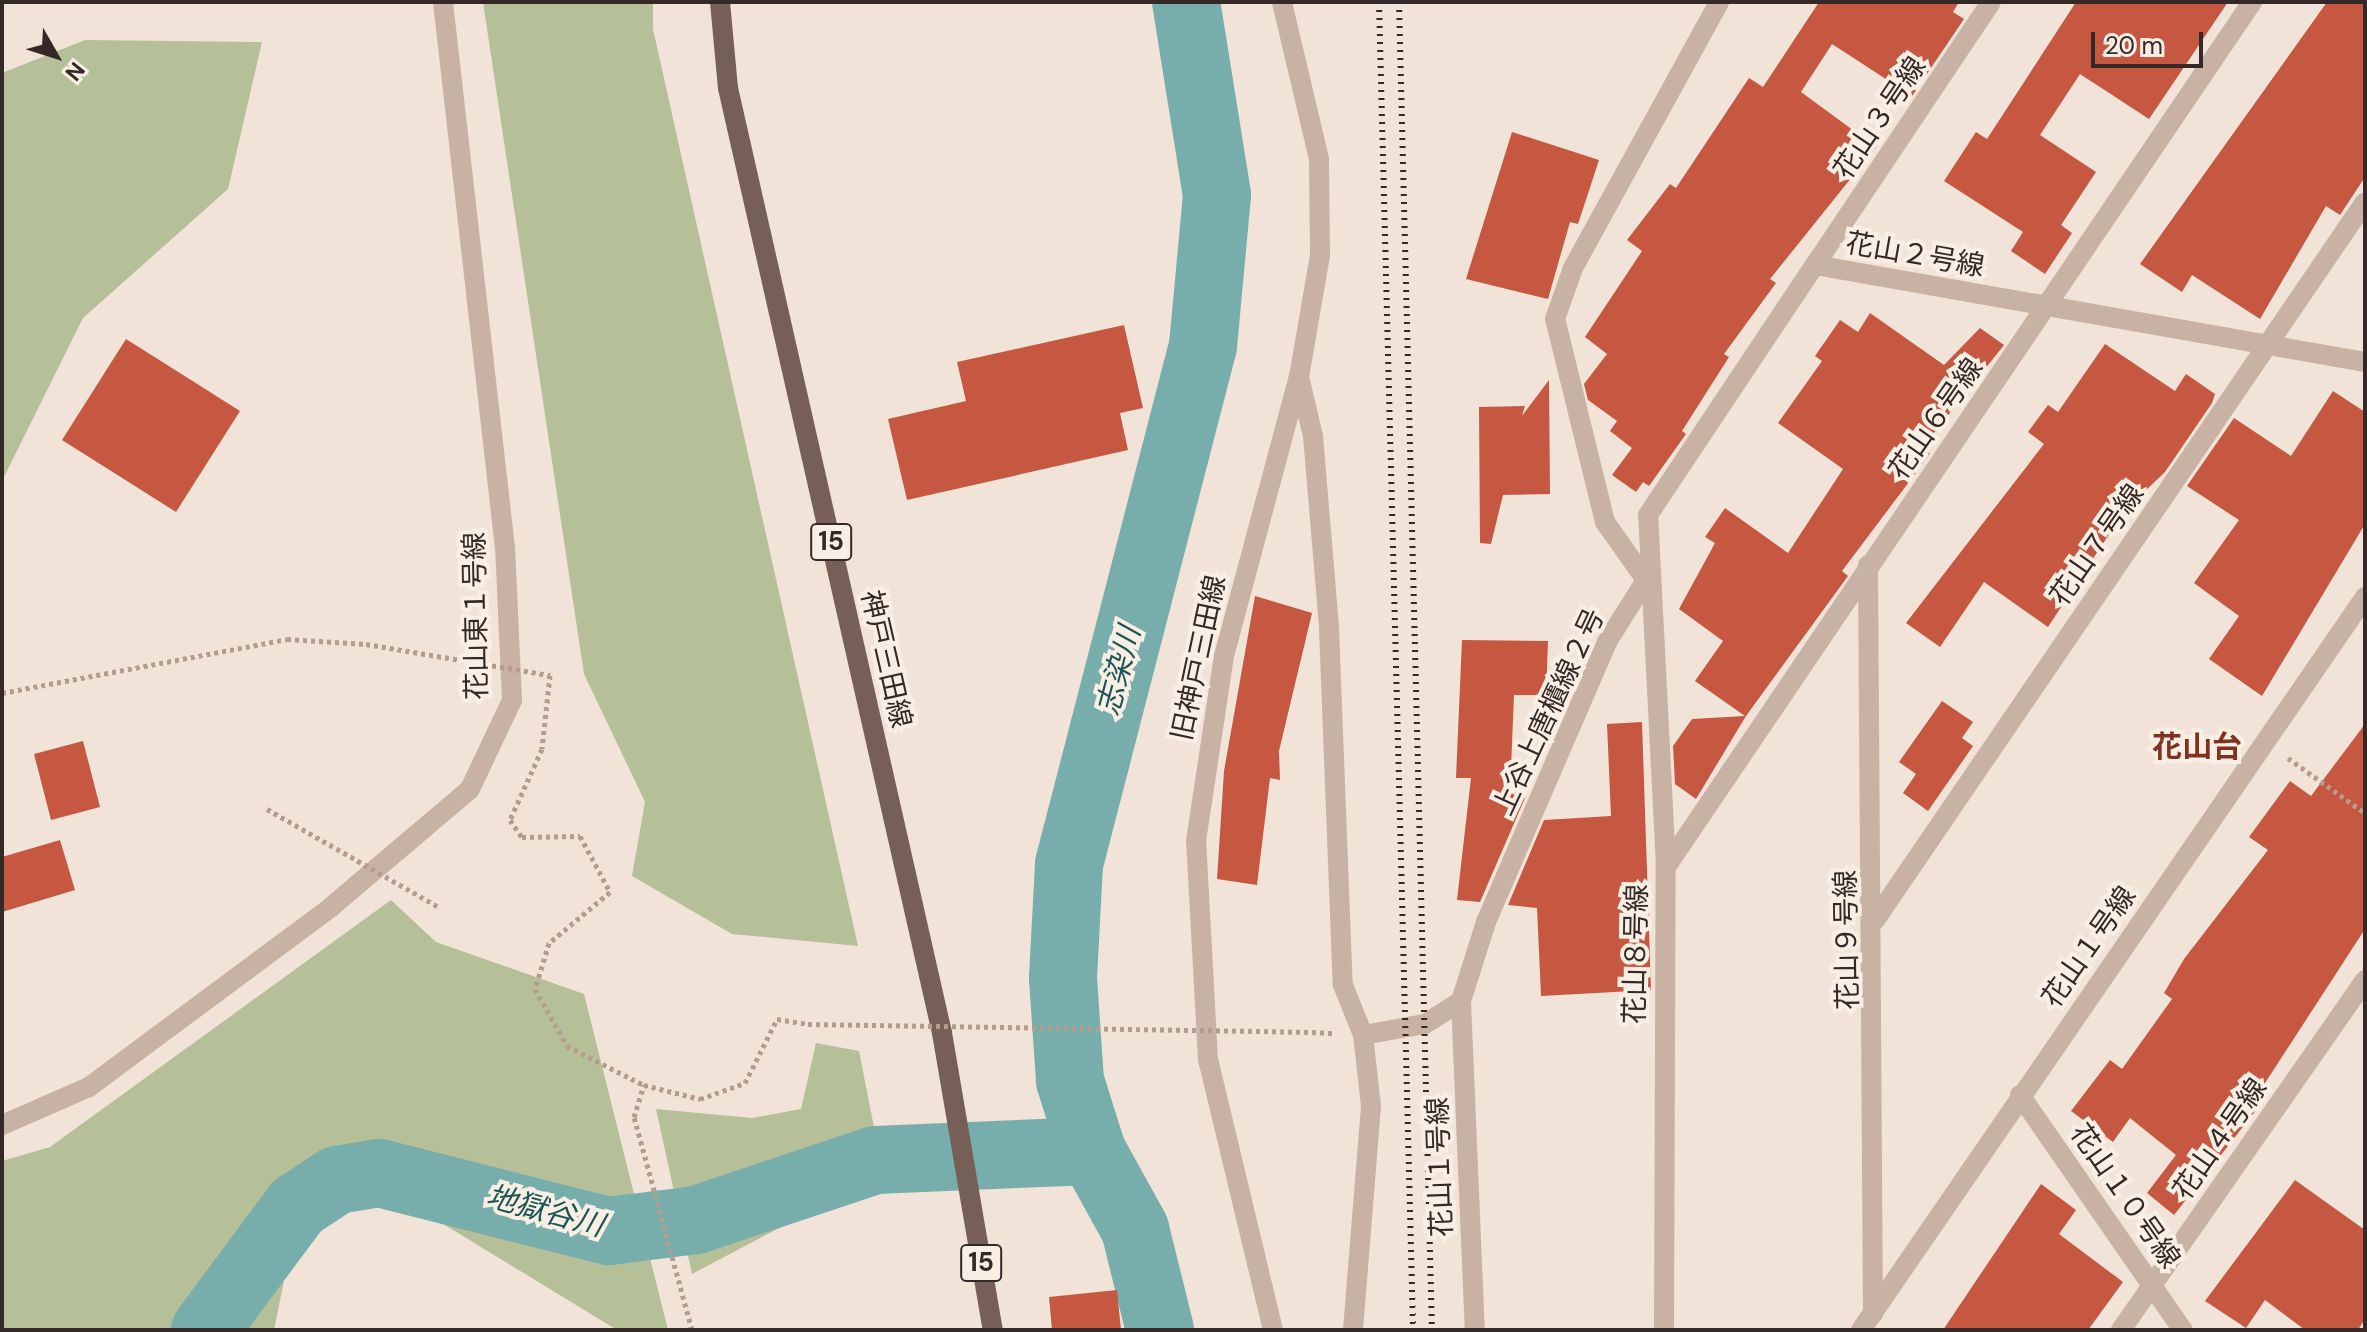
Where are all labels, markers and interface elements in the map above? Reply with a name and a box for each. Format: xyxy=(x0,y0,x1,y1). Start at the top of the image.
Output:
north arrow xyxy=(16,16,96,96)
scale bar xyxy=(2095,16,2207,66)
text: 20 m xyxy=(2105,30,2163,61)
street label: 花山３号線 xyxy=(1827,51,1933,185)
text: N xyxy=(59,56,91,87)
street label: 花山２号線 xyxy=(1843,226,1987,284)
street label: 花山６号線 xyxy=(1882,352,1990,486)
street label: 花山７号線 xyxy=(2043,478,2151,612)
road number: 15 xyxy=(809,520,853,564)
street label: 花山東１号線 xyxy=(458,532,494,700)
street label: 旧神戸三田線 xyxy=(1165,572,1233,744)
street label: 神戸三田線 xyxy=(854,587,918,731)
street label: 上谷上唐櫃線２号 xyxy=(1486,603,1612,821)
water label: 志染川 xyxy=(1090,623,1148,719)
district label: 花山台 xyxy=(2152,729,2242,765)
street label: 花山９号線 xyxy=(1829,870,1865,1010)
street label: 花山１号線 xyxy=(2035,880,2143,1014)
street label: 花山８号線 xyxy=(1618,884,1654,1024)
street label: 花山４号線 xyxy=(2166,1072,2274,1206)
street label: 花山１号線 xyxy=(1421,1096,1459,1238)
street label: 花山１０号線 xyxy=(2063,1118,2187,1274)
water label: 地獄谷川 xyxy=(482,1178,608,1244)
road number: 15 xyxy=(959,1241,1003,1285)

